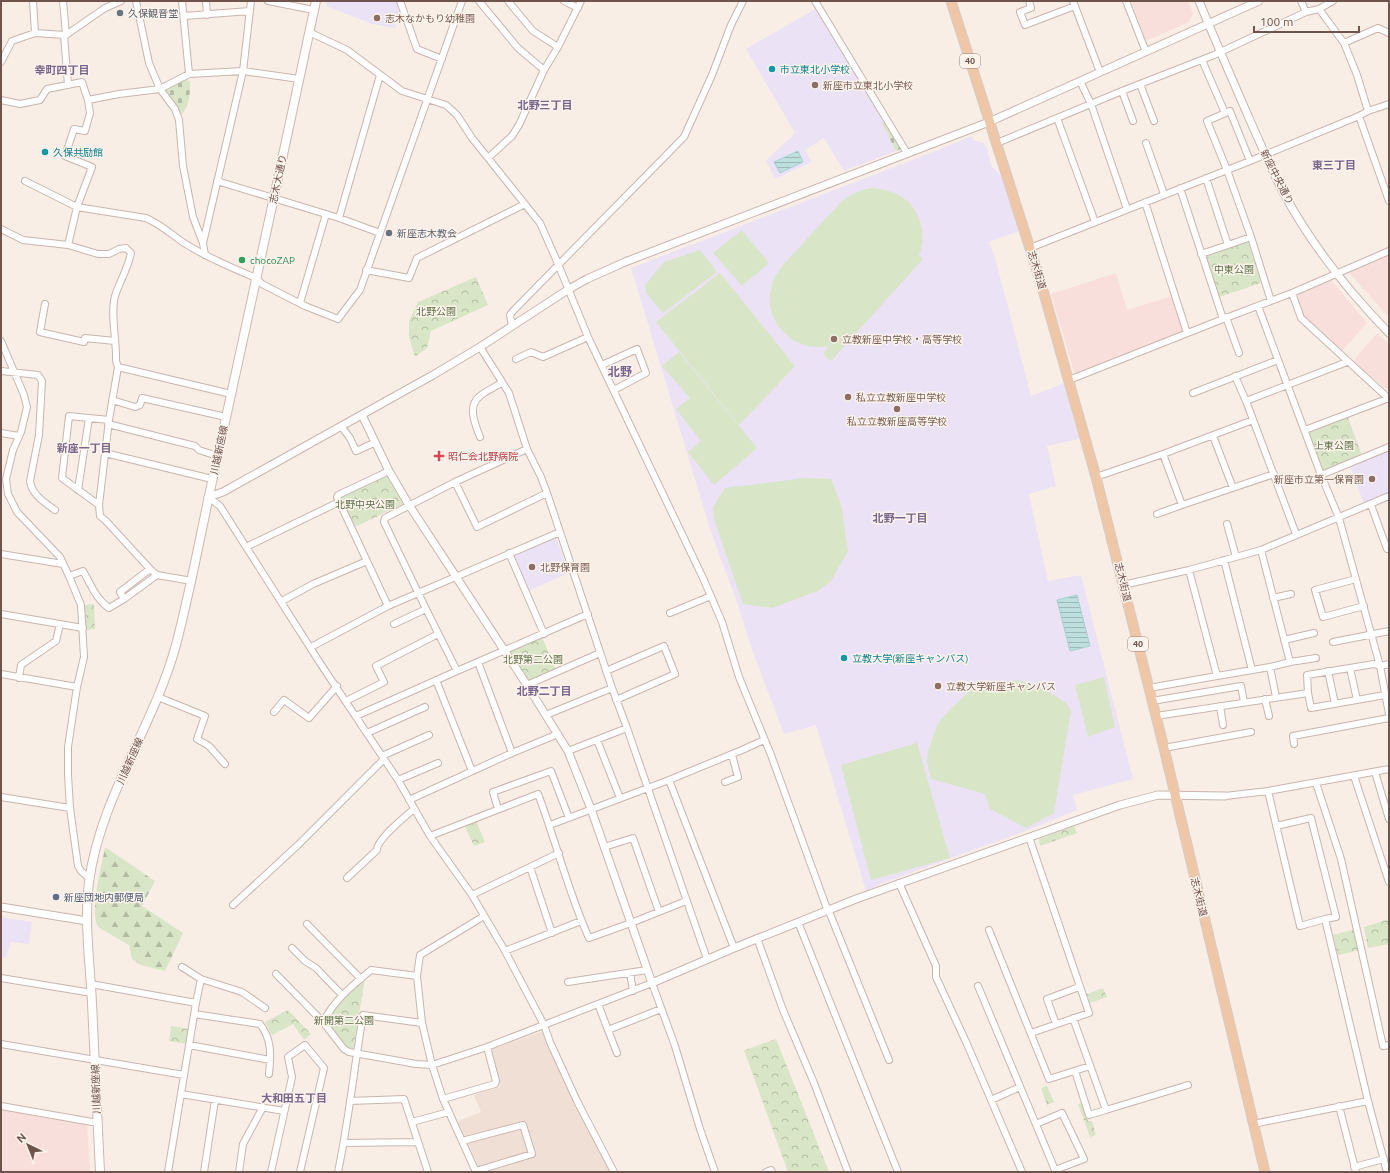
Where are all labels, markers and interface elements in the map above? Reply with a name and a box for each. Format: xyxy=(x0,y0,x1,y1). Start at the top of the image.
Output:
marker: 久保観音堂 xyxy=(115,8,125,18)
place label: 久保観音堂 xyxy=(128,8,178,19)
scale bar xyxy=(1254,8,1359,34)
marker: 志木なかもり幼稚園 xyxy=(372,13,382,23)
place label: 志木なかもり幼稚園 xyxy=(385,13,475,24)
text: 100 m xyxy=(1260,15,1293,28)
road number: 40 xyxy=(960,54,980,68)
district label: 幸町四丁目 xyxy=(35,64,90,76)
marker: 市立東北小学校 xyxy=(767,64,777,74)
place label: 市立東北小学校 xyxy=(780,64,850,75)
marker: 新座市立東北小学校 xyxy=(810,80,820,90)
place label: 新座市立東北小学校 xyxy=(823,80,913,91)
district label: 北野三丁目 xyxy=(518,99,573,111)
marker: 久保共励館 xyxy=(40,147,50,157)
place label: 久保共励館 xyxy=(53,147,103,158)
street label: 新座中央通り xyxy=(1258,148,1296,206)
street label: 志木大通り xyxy=(267,153,289,205)
district label: 東三丁目 xyxy=(1312,159,1356,171)
marker: 新座志木教会 xyxy=(384,228,394,238)
place label: 新座志木教会 xyxy=(397,228,457,239)
street label: 志木街道 xyxy=(1026,249,1048,291)
marker: chocoZAP xyxy=(237,255,247,265)
place label: chocoZAP xyxy=(250,255,295,266)
park label: 中東公園 xyxy=(1214,264,1254,275)
park label: 北野公園 xyxy=(416,306,456,317)
marker: 立教新座中学校・高等学校 xyxy=(829,334,839,344)
place label: 立教新座中学校・高等学校 xyxy=(842,334,962,345)
district label: 北野 xyxy=(608,365,632,378)
marker: 私立立教新座中学校 xyxy=(843,392,853,402)
place label: 私立立教新座中学校 xyxy=(856,392,946,403)
marker: 私立立教新座高等学校 xyxy=(892,404,902,414)
place label: 私立立教新座高等学校 xyxy=(847,416,947,427)
street label: 川越新座線 xyxy=(208,424,230,476)
park label: 上東公園 xyxy=(1314,440,1354,451)
district label: 新座一丁目 xyxy=(57,442,112,454)
marker: 昭仁会北野病院 xyxy=(433,450,445,462)
place label: 昭仁会北野病院 xyxy=(448,451,518,462)
place label: 新座市立第一保育園 xyxy=(1274,474,1364,485)
marker: 新座市立第一保育園 xyxy=(1367,474,1377,484)
park label: 北野中央公園 xyxy=(335,499,395,510)
district label: 北野一丁目 xyxy=(873,512,928,524)
street label: 志木街道 xyxy=(1113,561,1133,603)
marker: 北野保育園 xyxy=(527,562,537,572)
place label: 北野保育園 xyxy=(540,562,590,573)
road number: 40 xyxy=(1128,637,1148,651)
marker: 立教大学(新座キャンパス) xyxy=(839,653,849,663)
place label: 立教大学(新座キャンパス) xyxy=(852,653,968,664)
park label: 北野第二公園 xyxy=(503,654,563,665)
marker: 立教大学新座キャンパス xyxy=(933,681,943,691)
place label: 立教大学新座キャンパス xyxy=(946,681,1056,692)
district label: 北野二丁目 xyxy=(517,685,572,697)
street label: 川越新座線 xyxy=(115,736,145,786)
street label: 志木街道 xyxy=(1189,876,1209,918)
marker: 新座団地内郵便局 xyxy=(51,892,61,902)
place label: 新座団地内郵便局 xyxy=(64,892,144,903)
park label: 新開第二公園 xyxy=(314,1015,374,1026)
street label: 川越新座線 xyxy=(90,1064,102,1114)
district label: 大和田五丁目 xyxy=(261,1092,327,1104)
north arrow xyxy=(8,1125,48,1165)
text: N xyxy=(14,1130,28,1145)

